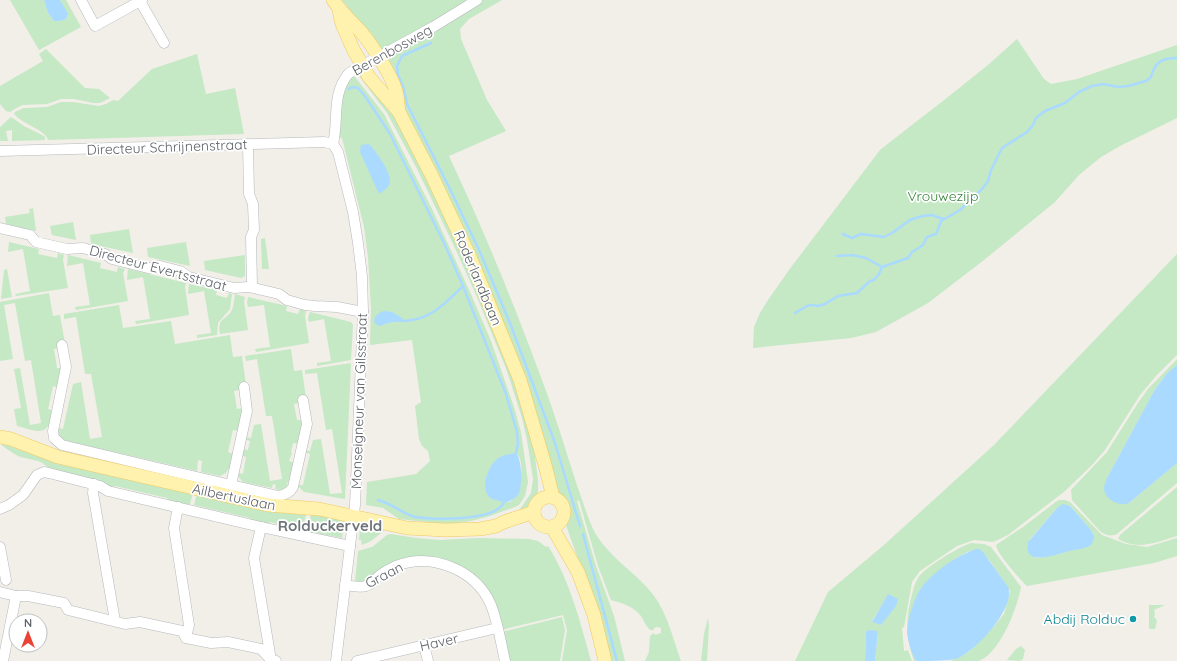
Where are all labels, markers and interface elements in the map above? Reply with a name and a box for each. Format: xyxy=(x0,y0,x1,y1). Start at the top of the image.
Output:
street label: Berenbosweg xyxy=(349,21,435,79)
street label: Directeur Schrijnenstraat xyxy=(86,135,248,159)
park label: Vrouwezijp xyxy=(907,187,979,205)
street label: Roderlandbaan xyxy=(450,228,506,328)
street label: Directeur Evertsstraat xyxy=(87,241,229,295)
street label: Monseigneur van Gilsstraat xyxy=(347,312,371,489)
street label: Ailbertuslaan xyxy=(191,479,277,515)
district label: Rolduckerveld xyxy=(278,516,382,535)
street label: Graan xyxy=(362,558,406,592)
place label: Abdij Rolduc xyxy=(1044,610,1125,628)
north arrow xyxy=(8,613,48,653)
marker: Abdij Rolduc xyxy=(1128,614,1138,624)
text: N xyxy=(24,616,32,630)
street label: Haver xyxy=(418,629,461,655)

